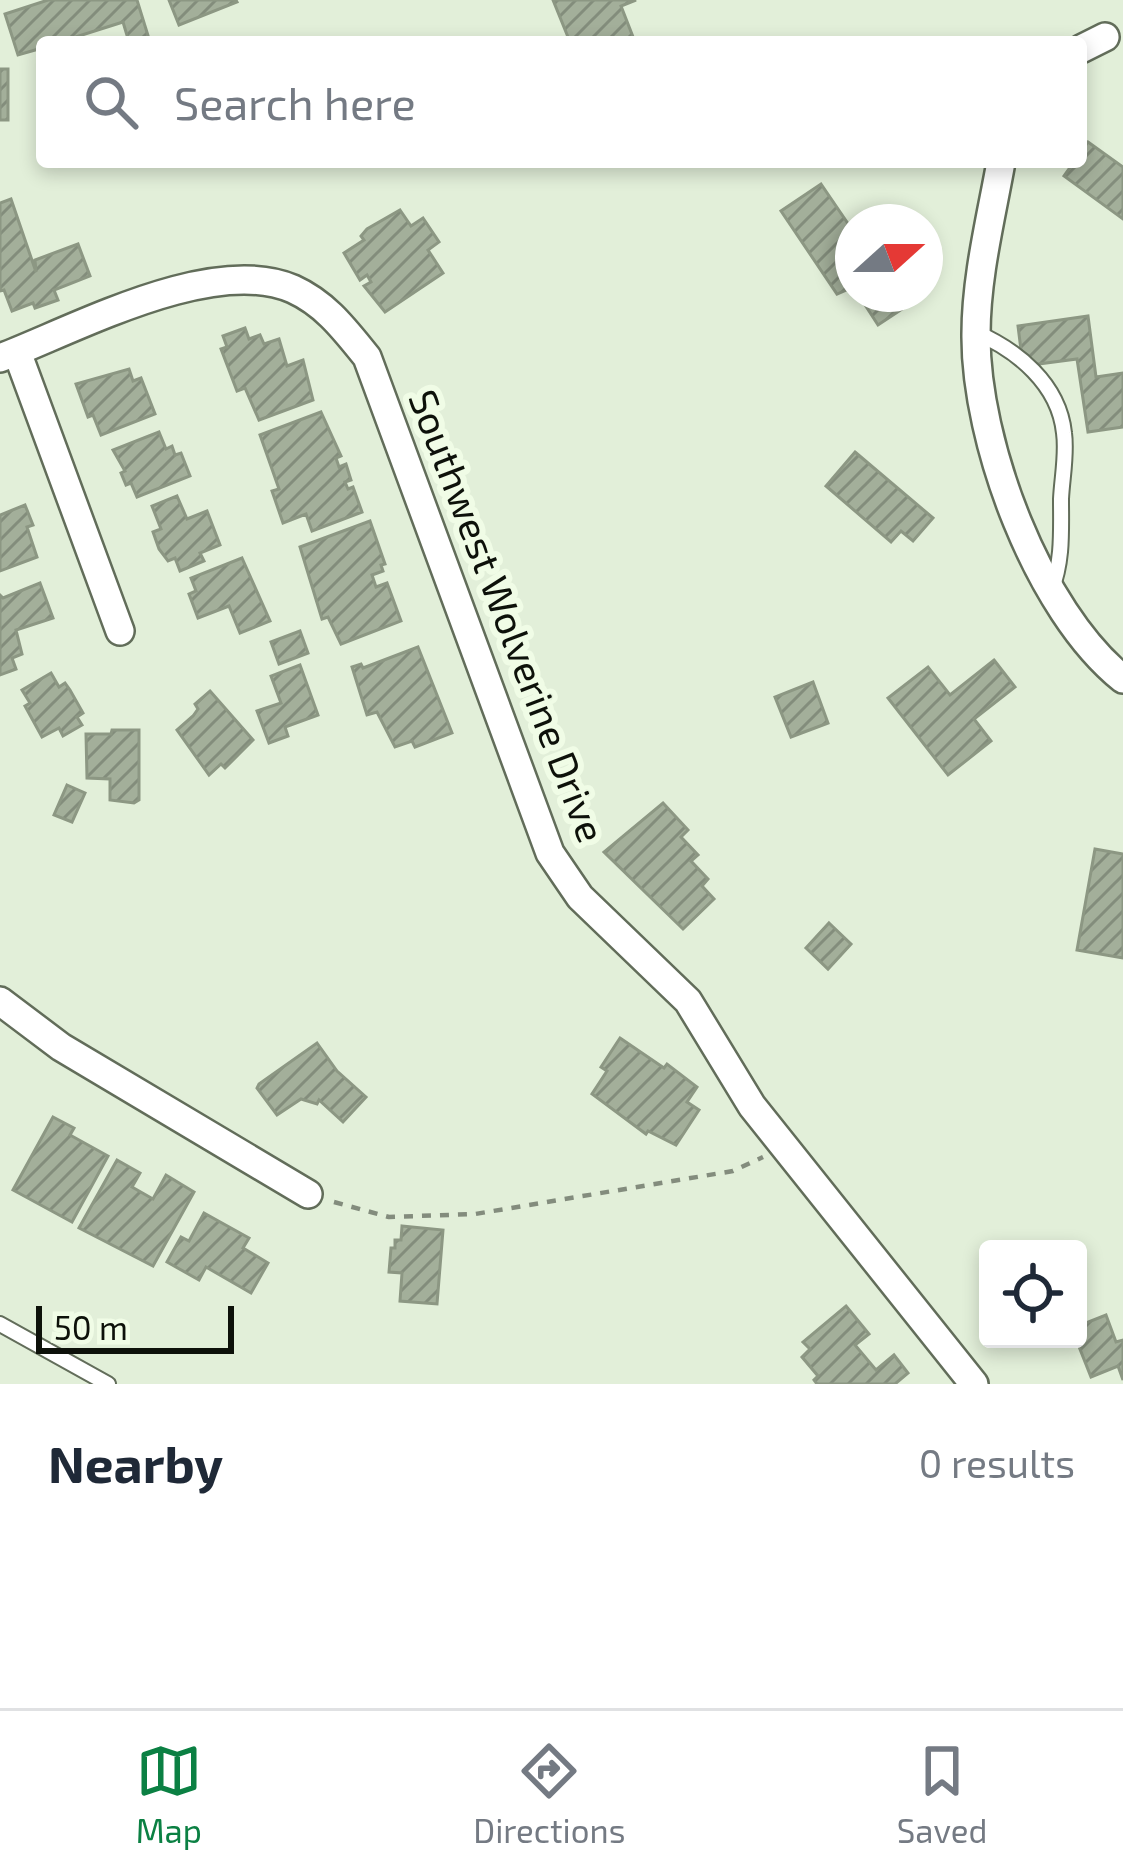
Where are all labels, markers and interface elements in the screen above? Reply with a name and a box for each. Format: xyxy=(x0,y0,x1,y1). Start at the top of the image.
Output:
search box xyxy=(36,36,1087,168)
icon: search xyxy=(78,69,144,135)
text: Search here xyxy=(174,75,416,129)
north arrow xyxy=(835,204,943,312)
street label: Southwest Wolverine Drive xyxy=(400,383,616,848)
map controls xyxy=(979,1240,1087,1348)
button: locate xyxy=(979,1240,1087,1348)
scale bar xyxy=(36,1300,234,1353)
text: 50 m xyxy=(54,1307,128,1347)
text: Nearby xyxy=(48,1432,223,1493)
text: 0 results xyxy=(919,1439,1075,1486)
tab: Map xyxy=(136,1738,202,1850)
tab: Directions xyxy=(473,1738,625,1850)
tab: Saved xyxy=(897,1738,987,1850)

